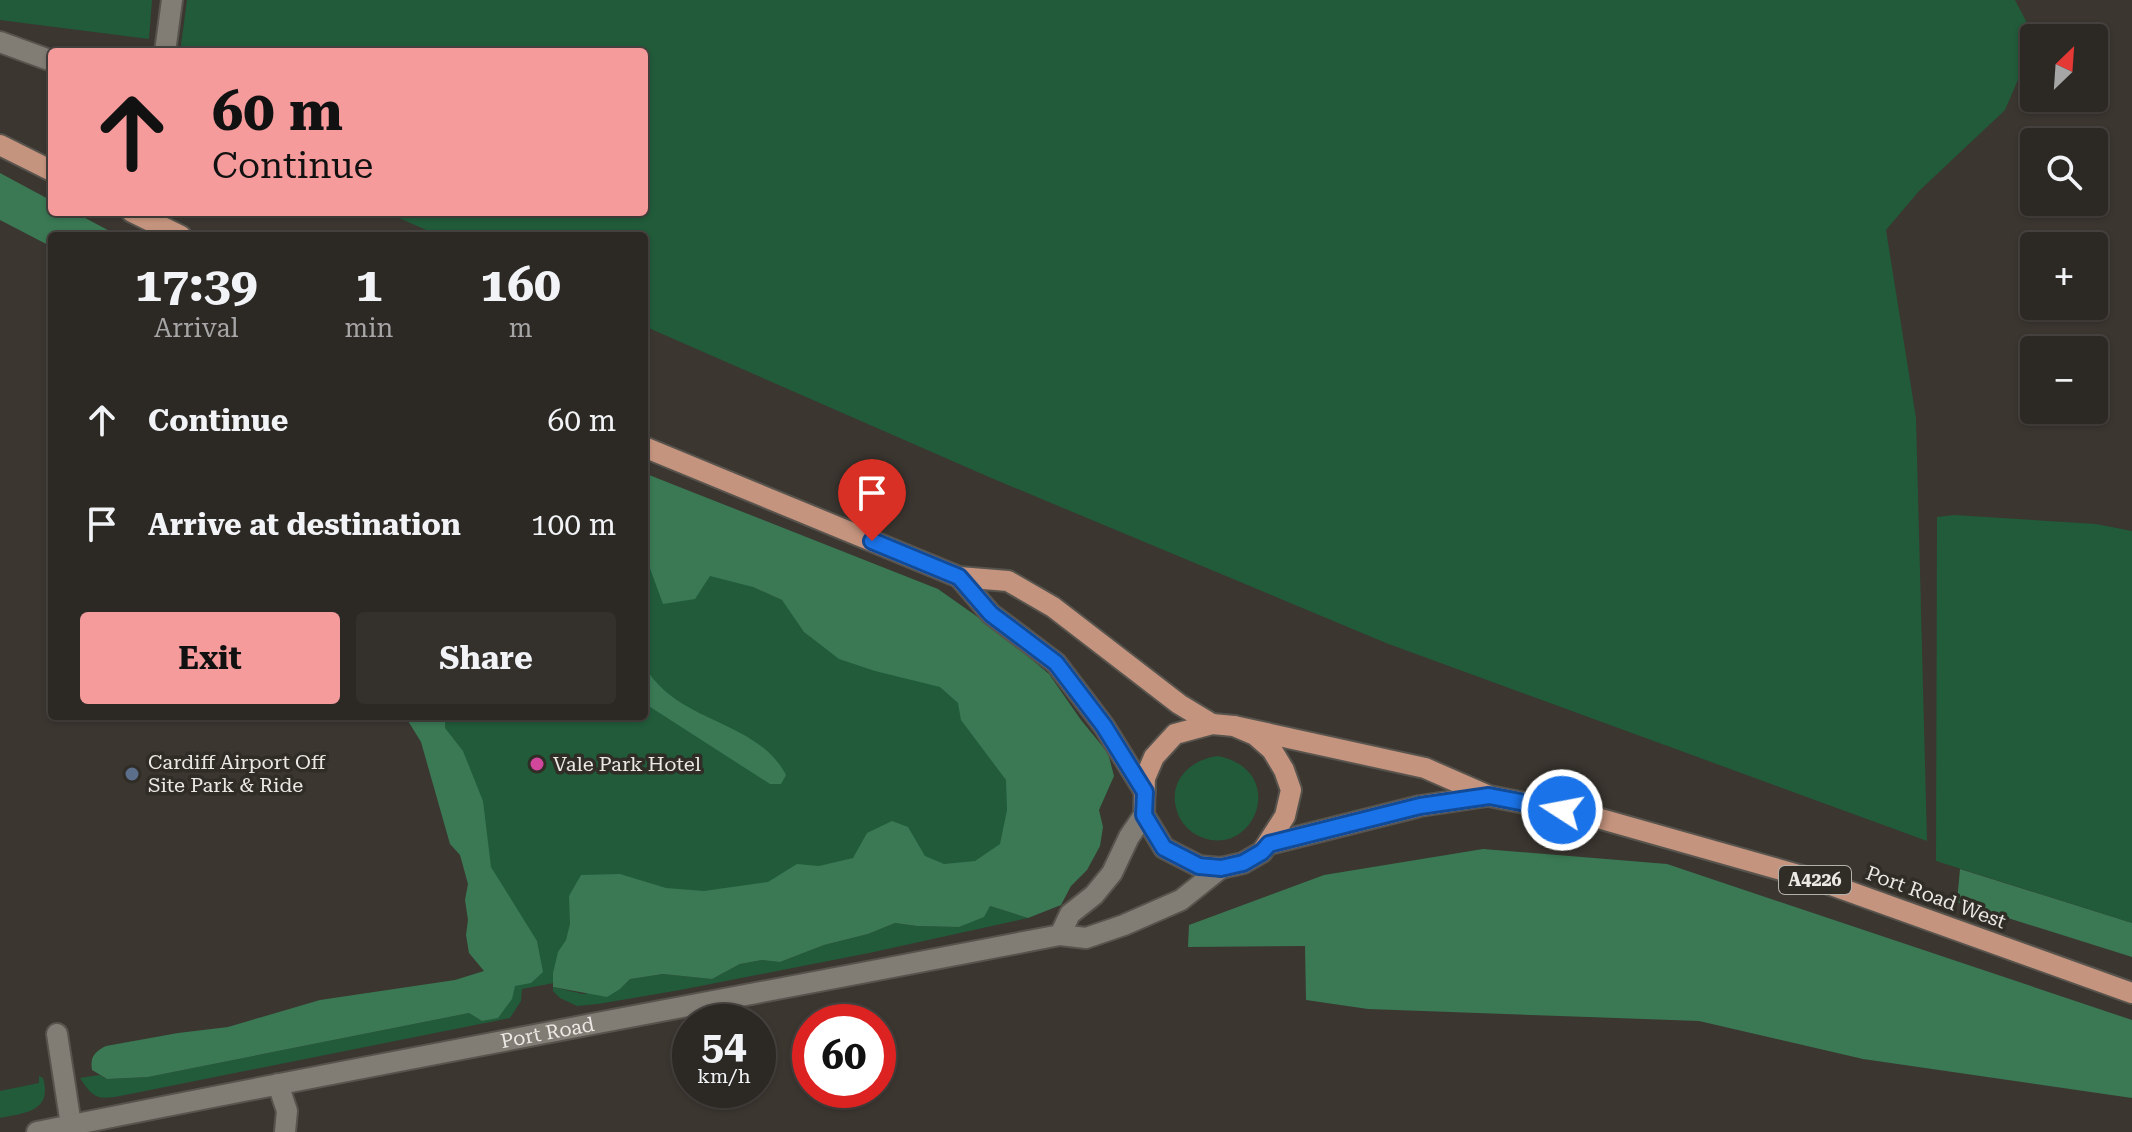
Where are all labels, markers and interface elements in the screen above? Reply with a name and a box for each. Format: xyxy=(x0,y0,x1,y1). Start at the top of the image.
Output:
north arrow xyxy=(2020,24,2108,112)
map controls xyxy=(2020,24,2108,424)
text: 60 m xyxy=(212,78,343,144)
icon: ahead xyxy=(80,80,184,184)
button: search xyxy=(2020,128,2108,216)
text: Continue xyxy=(212,145,373,187)
button: + xyxy=(2020,232,2108,320)
text: 17:39 xyxy=(135,257,258,313)
text: 1 xyxy=(355,257,382,313)
text: 160 xyxy=(480,257,561,313)
text: Arrival xyxy=(154,313,239,343)
text: min xyxy=(345,313,393,343)
text: m xyxy=(509,313,533,343)
button: − xyxy=(2020,336,2108,424)
icon: ahead xyxy=(80,398,124,442)
text: Continue xyxy=(148,403,288,438)
text: 60 m xyxy=(547,403,616,438)
pin xyxy=(838,459,906,541)
icon: arrive xyxy=(850,471,894,515)
icon: arrive xyxy=(80,502,124,546)
text: Arrive at destination xyxy=(148,507,461,542)
text: 100 m xyxy=(531,507,616,542)
button: Exit xyxy=(80,612,340,704)
button: Share xyxy=(356,612,616,704)
place label: Cardiff Airport Off Site Park & Ride xyxy=(148,750,326,797)
place label: Vale Park Hotel xyxy=(553,752,701,776)
marker: Vale Park Hotel xyxy=(528,755,546,773)
marker: Cardiff Airport Off Site Park & Ride xyxy=(123,765,141,783)
position arrow xyxy=(1520,768,1604,852)
street label: Port Road West xyxy=(1863,861,2010,934)
road number: A4226 xyxy=(1779,866,1851,894)
speed limit sign: 60 xyxy=(792,1004,896,1108)
street label: Port Road xyxy=(499,1012,596,1053)
text: 54 xyxy=(702,1022,746,1069)
text: km/h xyxy=(697,1064,751,1088)

